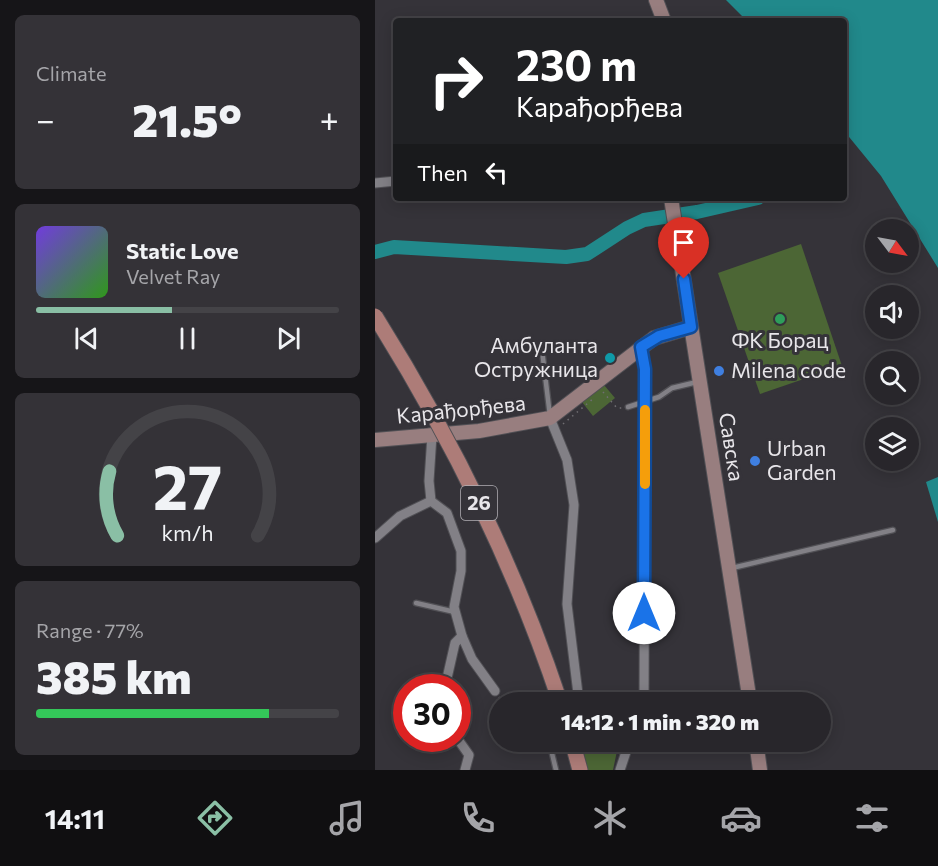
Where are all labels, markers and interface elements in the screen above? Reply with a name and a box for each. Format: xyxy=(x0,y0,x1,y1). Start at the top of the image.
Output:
text: 230 m xyxy=(516,38,637,90)
icon: right xyxy=(417,42,495,120)
text: Climate xyxy=(36,61,106,85)
text: Карађорђева xyxy=(516,90,683,123)
text: 21.5° xyxy=(132,91,242,146)
text: − xyxy=(36,98,55,139)
text: + xyxy=(320,98,339,139)
icon: left xyxy=(480,156,513,189)
text: Then xyxy=(417,159,468,186)
pin xyxy=(658,217,709,279)
north arrow xyxy=(865,219,919,273)
map controls xyxy=(865,219,919,471)
icon: arrive xyxy=(667,226,700,259)
text: Static Love xyxy=(126,237,239,264)
text: Velvet Ray xyxy=(126,264,220,288)
button: sound xyxy=(865,285,919,339)
marker: ФК Борац xyxy=(773,312,787,326)
icon: previous xyxy=(70,322,103,355)
icon: pause xyxy=(171,322,204,355)
icon: next xyxy=(272,322,305,355)
place label: ФК Борац xyxy=(731,327,829,352)
place label: Амбуланта Остружница xyxy=(474,332,598,381)
marker: Амбуланта Остружница xyxy=(603,351,617,365)
button: search xyxy=(865,351,919,405)
place label: Milena code xyxy=(731,357,846,382)
marker: Milena code xyxy=(712,364,726,378)
street label: Карађорђева xyxy=(395,389,527,428)
street label: Савска xyxy=(715,411,750,483)
button: layers xyxy=(865,417,919,471)
place label: Urban Garden xyxy=(767,435,837,484)
text: 27 xyxy=(153,448,222,524)
marker: Urban Garden xyxy=(748,454,762,468)
road number: 26 xyxy=(461,486,497,520)
text: km/h xyxy=(161,520,214,546)
position arrow xyxy=(612,581,676,645)
text: Range · 77% xyxy=(36,618,144,642)
text: 385 km xyxy=(36,648,192,703)
speed limit sign: 30 xyxy=(393,674,471,752)
text: 14:12 · 1 min · 320 m xyxy=(561,708,759,735)
icon: directions xyxy=(194,797,236,839)
icon: music xyxy=(326,797,368,839)
icon: phone xyxy=(457,797,499,839)
icon: climate xyxy=(589,797,631,839)
icon: car xyxy=(720,797,762,839)
icon: filters xyxy=(851,797,893,839)
text: 14:11 xyxy=(45,802,105,835)

